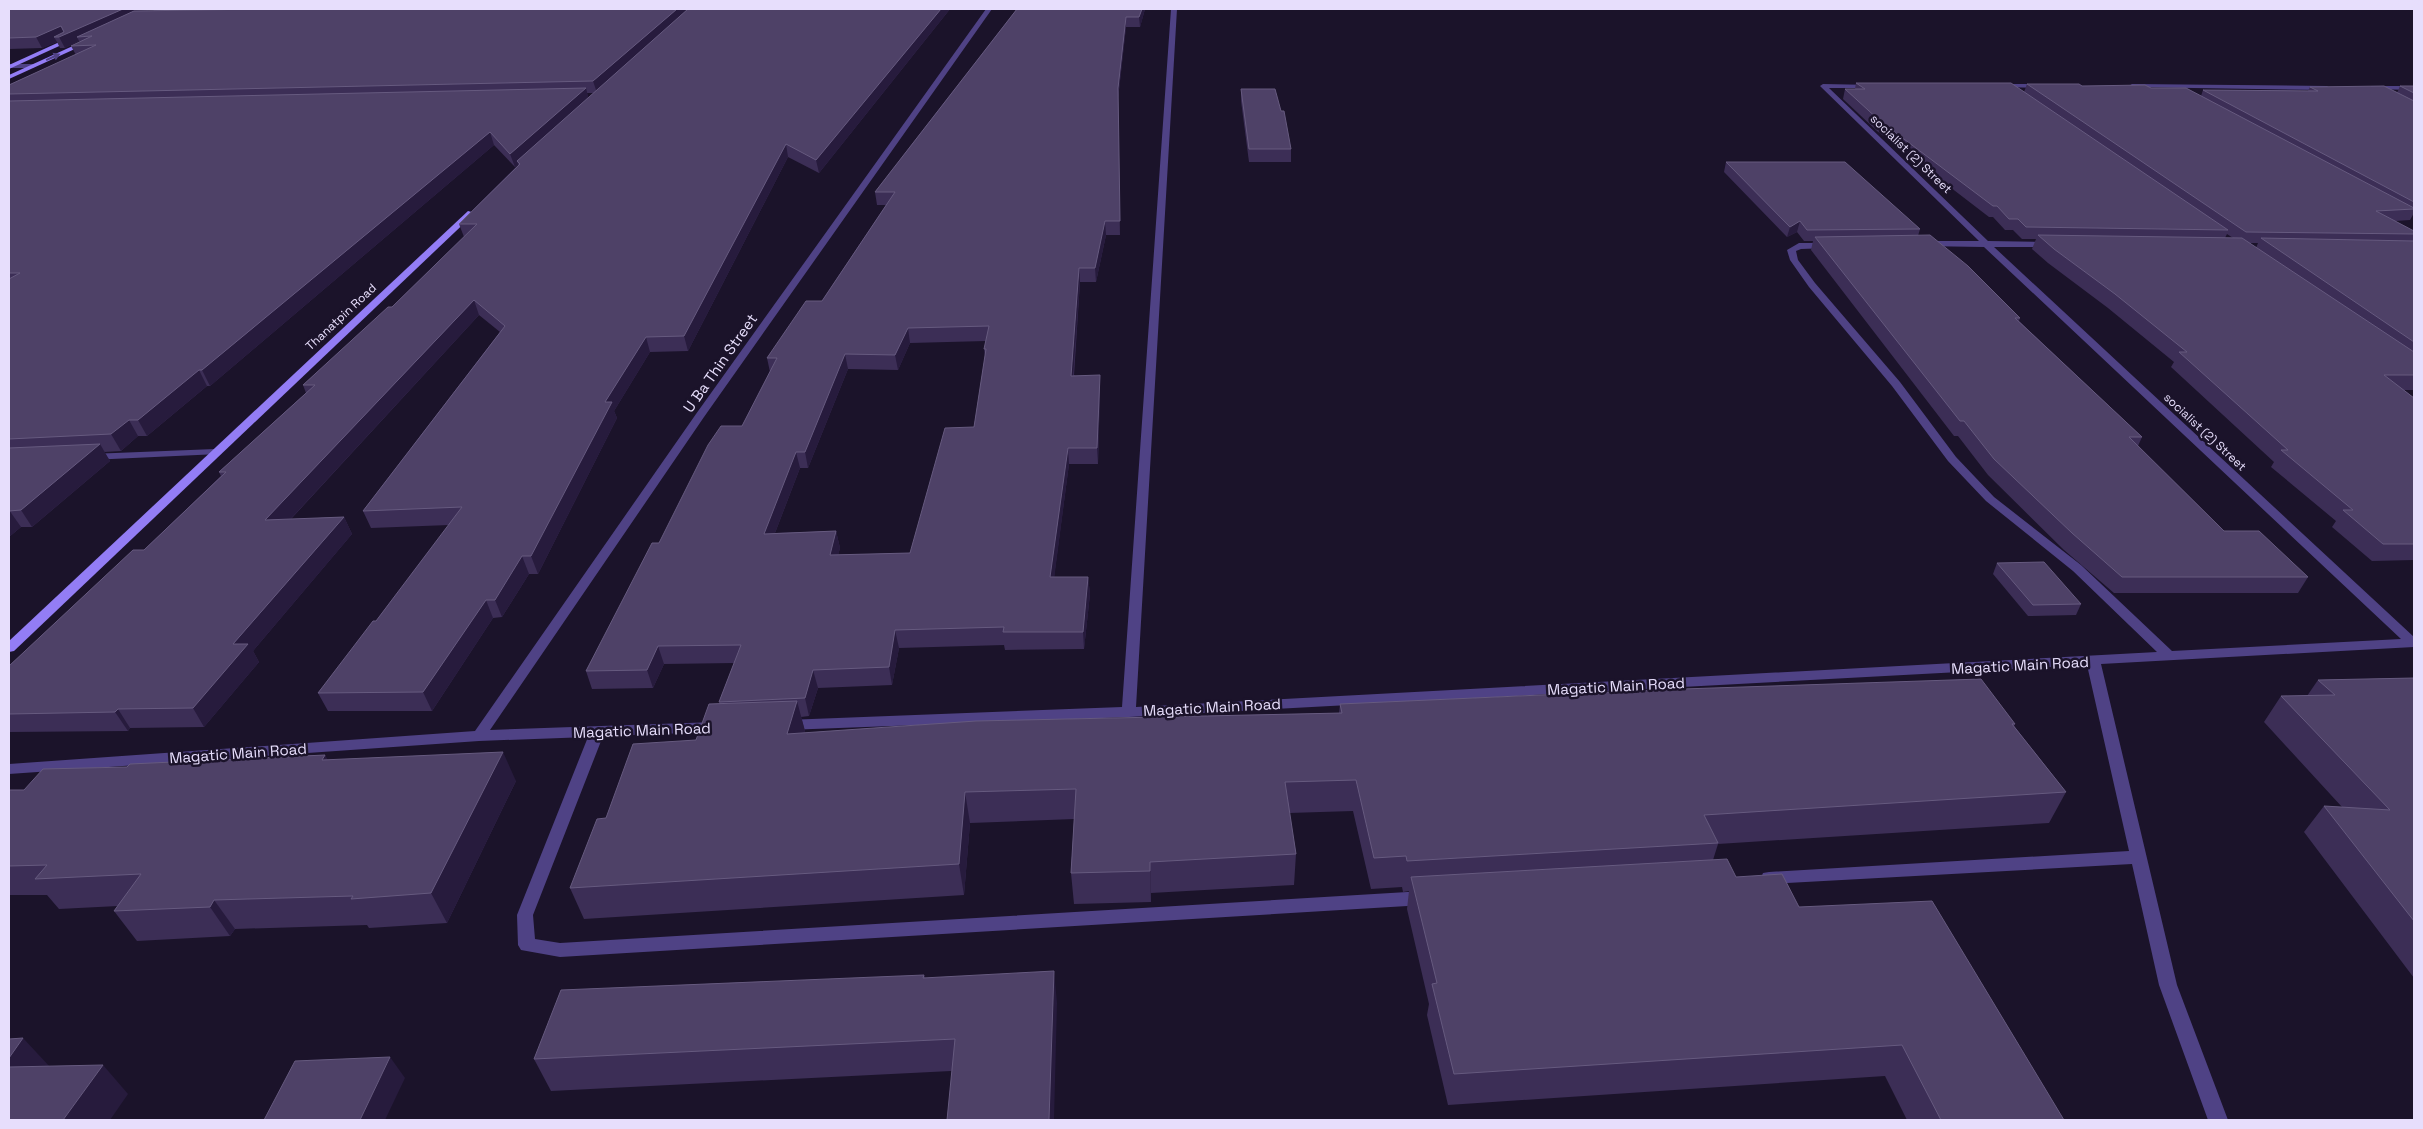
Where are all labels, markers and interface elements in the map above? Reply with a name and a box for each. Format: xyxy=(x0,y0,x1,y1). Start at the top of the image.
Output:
one-way arrow xyxy=(46,53,60,61)
street label: socialist (2) Street xyxy=(1867,111,1955,197)
street label: Thanatpin Road xyxy=(302,280,380,354)
street label: U Ba Thin Street xyxy=(679,310,761,416)
street label: socialist (2) Street xyxy=(2160,390,2250,474)
street label: Magatic Main Road xyxy=(1951,652,2089,678)
street label: Magatic Main Road xyxy=(1547,673,1685,699)
street label: Magatic Main Road xyxy=(1143,694,1281,720)
street label: Magatic Main Road xyxy=(573,718,711,742)
street label: Magatic Main Road xyxy=(169,739,307,767)

